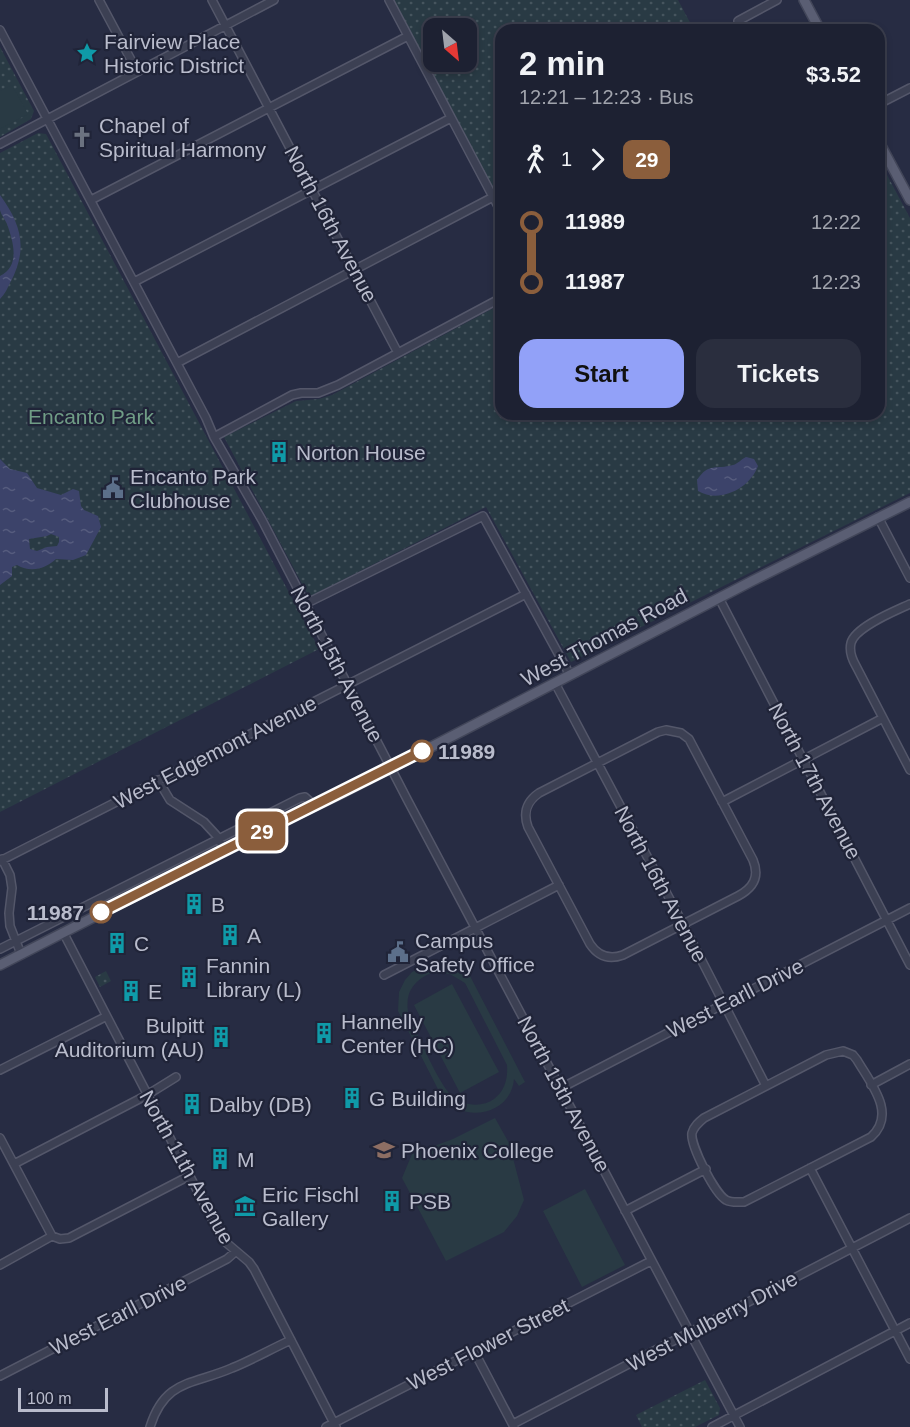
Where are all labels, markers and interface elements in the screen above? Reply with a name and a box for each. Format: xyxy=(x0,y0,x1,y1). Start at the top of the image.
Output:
north arrow xyxy=(423,18,477,72)
map controls xyxy=(423,18,477,72)
place label: Fairview Place Historic District xyxy=(104,30,244,77)
place icon: Fairview Place Historic District xyxy=(75,41,99,65)
text: 2 min xyxy=(519,45,605,82)
text: $3.52 xyxy=(806,62,861,87)
text: 12:21 – 12:23 · Bus xyxy=(519,86,694,108)
place label: Chapel of Spiritual Harmony xyxy=(99,114,266,161)
church icon: Chapel of Spiritual Harmony xyxy=(70,125,94,149)
street label: North 16th Avenue xyxy=(280,142,382,306)
icon: walk xyxy=(519,143,552,176)
icon: forward xyxy=(581,143,614,176)
text: 1 xyxy=(561,148,572,170)
text: 29 xyxy=(635,148,658,171)
text: 11989 xyxy=(565,209,625,234)
text: 12:22 xyxy=(811,211,861,233)
text: 11987 xyxy=(565,269,625,294)
text: 12:23 xyxy=(811,271,861,293)
button: Start xyxy=(519,339,684,408)
button: Tickets xyxy=(696,339,861,408)
park label: Encanto Park xyxy=(28,405,155,428)
building icon: Norton House xyxy=(267,440,291,464)
place label: Norton House xyxy=(296,441,426,464)
place label: Encanto Park Clubhouse xyxy=(130,465,257,512)
public building icon: Encanto Park Clubhouse xyxy=(101,476,125,500)
street label: North 15th Avenue xyxy=(286,582,388,746)
street label: West Thomas Road xyxy=(517,583,691,691)
street label: West Edgemont Avenue xyxy=(110,691,320,813)
street label: North 17th Avenue xyxy=(764,699,866,863)
marker: 11989 xyxy=(411,740,433,762)
place label: 11989 xyxy=(438,740,495,763)
street label: North 16th Avenue xyxy=(610,802,712,966)
line badge: 29 xyxy=(235,812,289,850)
text: 29 xyxy=(250,820,274,843)
building icon: B xyxy=(182,892,206,916)
place label: B xyxy=(211,893,225,916)
place label: 11987 xyxy=(27,901,84,924)
marker: 11987 xyxy=(90,901,112,923)
building icon: A xyxy=(218,923,242,947)
place label: A xyxy=(247,924,261,947)
place label: Campus Safety Office xyxy=(415,929,535,976)
building icon: C xyxy=(105,931,129,955)
place label: C xyxy=(134,932,149,955)
public building icon: Campus Safety Office xyxy=(386,940,410,964)
place label: Fannin Library (L) xyxy=(206,954,302,1001)
street label: West Earll Drive xyxy=(663,954,807,1042)
building icon: Fannin Library (L) xyxy=(177,965,201,989)
building icon: E xyxy=(119,979,143,1003)
place label: E xyxy=(148,980,162,1003)
place label: Hannelly Center (HC) xyxy=(341,1010,454,1057)
street label: North 15th Avenue xyxy=(513,1012,615,1176)
place label: Bulpitt Auditorium (AU) xyxy=(55,1014,204,1061)
building icon: Hannelly Center (HC) xyxy=(312,1021,336,1045)
building icon: Bulpitt Auditorium (AU) xyxy=(209,1025,233,1049)
street label: North 11th Avenue xyxy=(135,1086,239,1248)
building icon: G Building xyxy=(340,1086,364,1110)
place label: G Building xyxy=(369,1087,466,1110)
building icon: Dalby (DB) xyxy=(180,1092,204,1116)
place label: Dalby (DB) xyxy=(209,1093,312,1116)
school or university icon: Phoenix College xyxy=(372,1138,396,1162)
place label: Phoenix College xyxy=(401,1139,554,1162)
building icon: M xyxy=(208,1147,232,1171)
place label: M xyxy=(237,1148,255,1171)
place label: Eric Fischl Gallery xyxy=(262,1183,359,1230)
building icon: PSB xyxy=(380,1189,404,1213)
place label: PSB xyxy=(409,1190,451,1213)
museum icon: Eric Fischl Gallery xyxy=(233,1194,257,1218)
street label: West Mulberry Drive xyxy=(623,1266,801,1376)
street label: West Earll Drive xyxy=(46,1271,190,1359)
street label: West Flower Street xyxy=(403,1293,573,1395)
scale bar xyxy=(18,1385,108,1412)
text: 100 m xyxy=(27,1390,71,1407)

